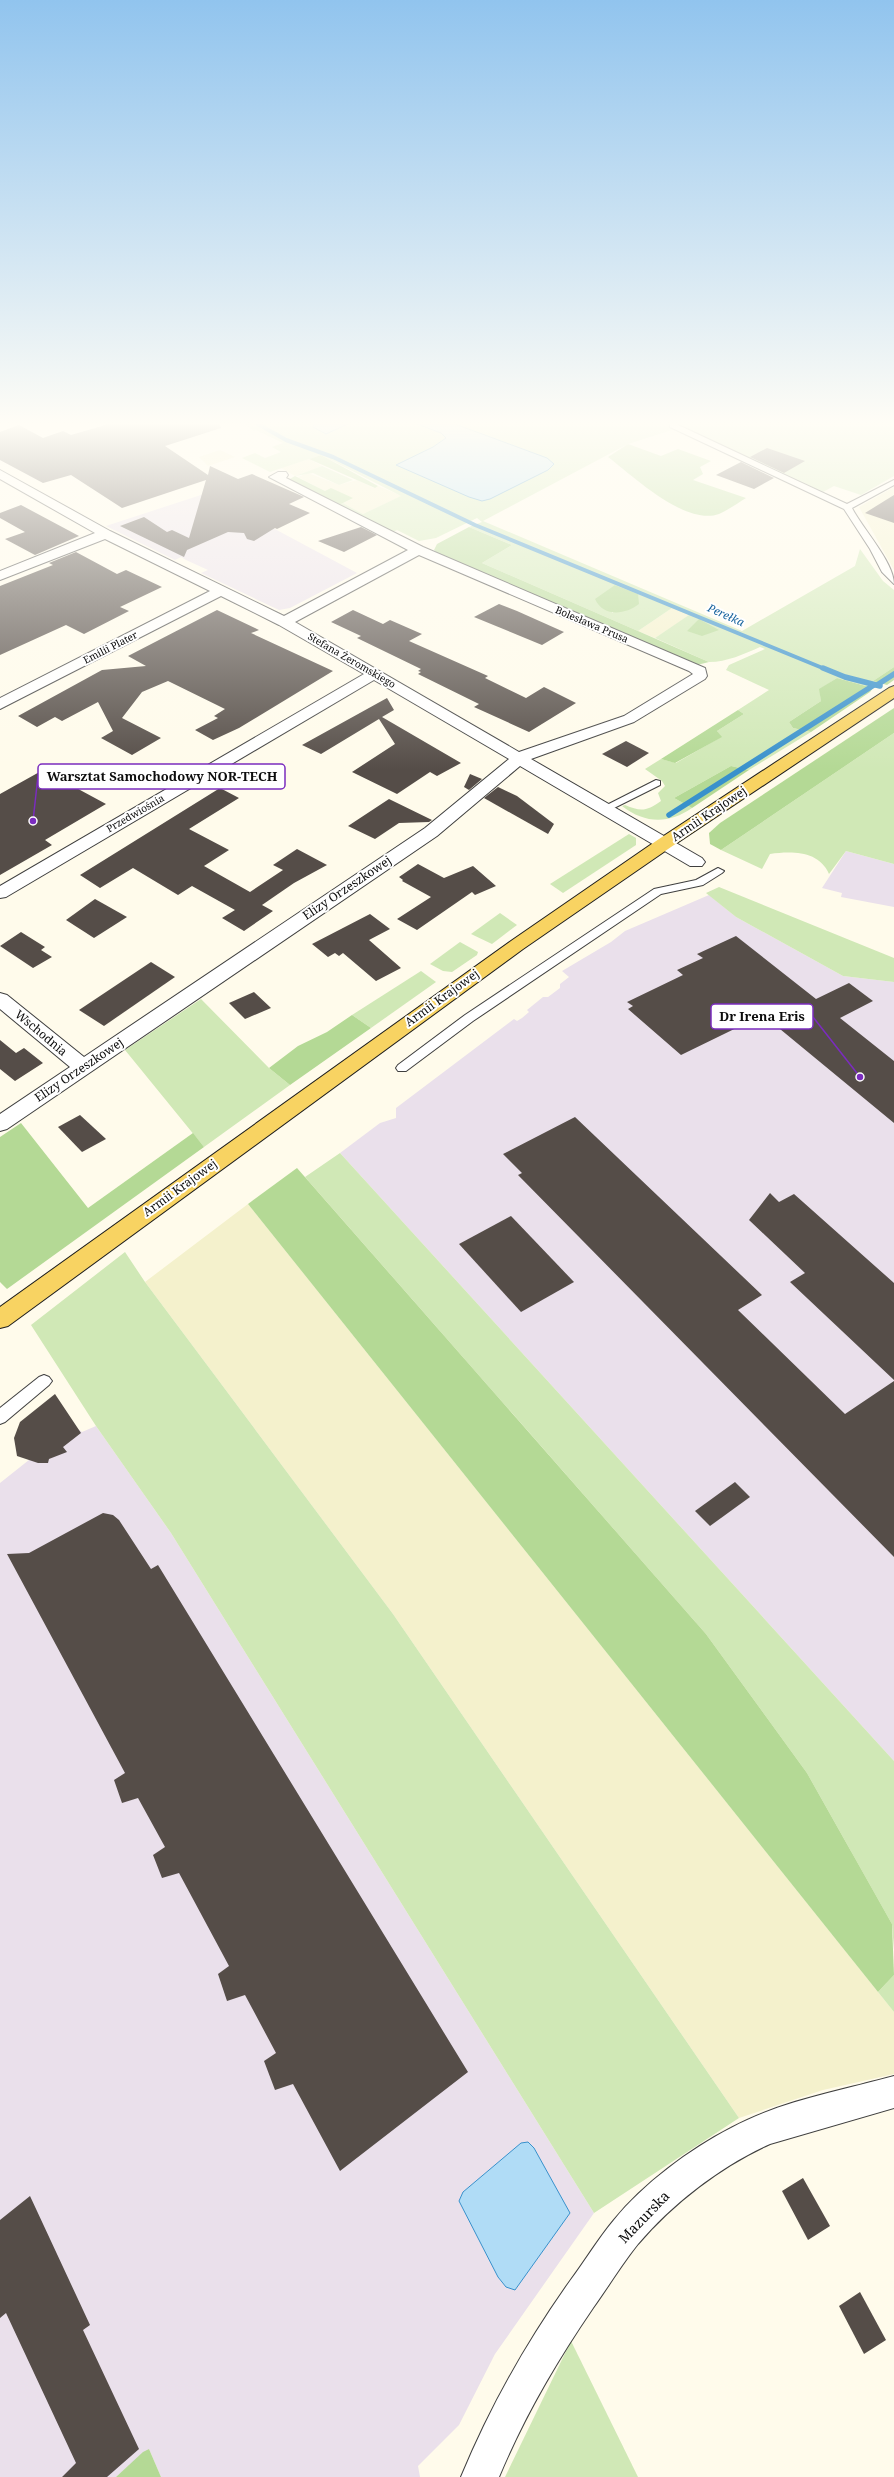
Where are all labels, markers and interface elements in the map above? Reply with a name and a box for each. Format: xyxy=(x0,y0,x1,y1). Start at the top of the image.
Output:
water label: Perełka xyxy=(705,599,748,630)
street label: Bolesława Prusa xyxy=(553,602,631,646)
street label: Emilii Plater xyxy=(80,627,140,667)
street label: Stefana Żeromskiego xyxy=(305,629,399,691)
callout: Warsztat Samochodowy NOR-TECH xyxy=(38,764,285,789)
text: Warsztat Samochodowy NOR-TECH xyxy=(47,767,278,785)
street label: Armii Krajowej xyxy=(668,782,750,845)
street label: Przedwiośnia xyxy=(103,791,167,835)
street label: Elizy Orzeszkowej xyxy=(299,852,394,924)
street label: Armii Krajowej xyxy=(401,965,482,1030)
callout: Dr Irena Eris xyxy=(711,1004,813,1029)
street label: Wschodnia xyxy=(12,1006,71,1060)
text: Dr Irena Eris xyxy=(719,1007,805,1025)
street label: Elizy Orzeszkowej xyxy=(31,1034,126,1106)
street label: Armii Krajowej xyxy=(139,1155,220,1220)
street label: Mazurska xyxy=(614,2186,673,2247)

